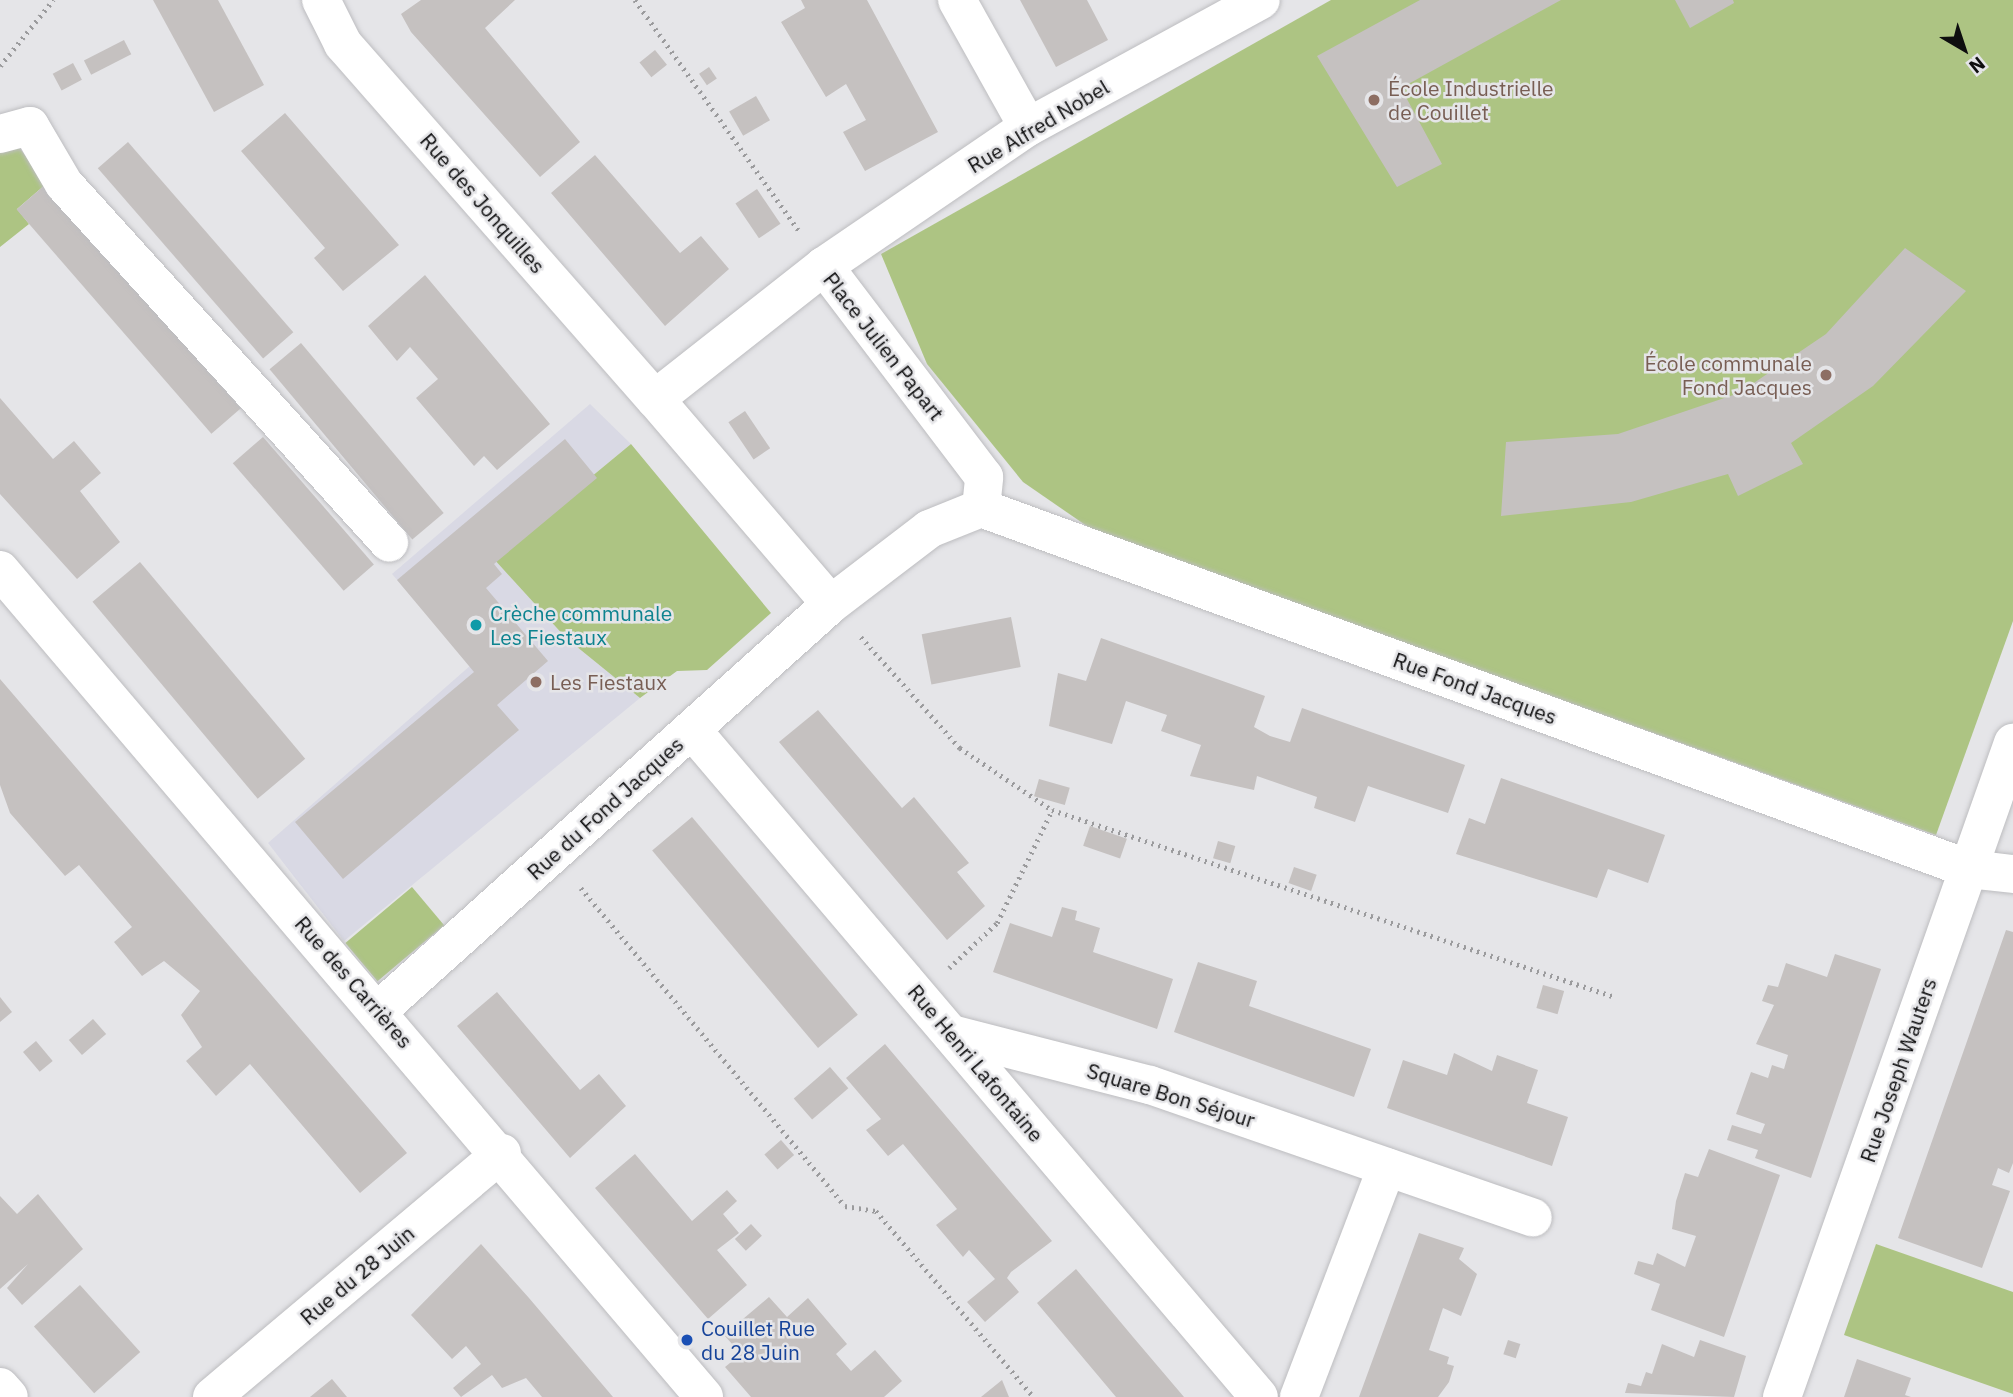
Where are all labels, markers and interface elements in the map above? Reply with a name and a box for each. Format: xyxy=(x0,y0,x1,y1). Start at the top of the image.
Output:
north arrow xyxy=(1929,14,1999,84)
text: N xyxy=(1964,52,1990,79)
street label: Rue Alfred Nobel xyxy=(963,74,1113,178)
place label: École Industrielle de Couillet xyxy=(1388,75,1554,125)
marker: École Industrielle de Couillet xyxy=(1366,92,1382,108)
street label: Rue des Jonquilles xyxy=(415,128,551,278)
street label: Place Julien Papart xyxy=(818,267,950,425)
place label: École communale Fond Jacques xyxy=(1644,350,1812,400)
marker: École communale Fond Jacques xyxy=(1818,367,1834,383)
place label: Crèche communale Les Fiestaux xyxy=(490,600,672,650)
marker: Crèche communale Les Fiestaux xyxy=(468,617,484,633)
street label: Rue Fond Jacques xyxy=(1390,647,1560,729)
place label: Les Fiestaux xyxy=(550,669,667,695)
marker: Les Fiestaux xyxy=(528,674,544,690)
street label: Rue du Fond Jacques xyxy=(522,731,688,885)
street label: Rue des Carrières xyxy=(290,911,418,1053)
street label: Rue Joseph Wauters xyxy=(1855,974,1941,1166)
street label: Rue Henri Lafontaine xyxy=(903,979,1049,1147)
street label: Square Bon Séjour xyxy=(1084,1057,1258,1133)
street label: Rue du 28 Juin xyxy=(295,1220,419,1330)
place label: Couillet Rue du 28 Juin xyxy=(701,1315,815,1365)
marker: Couillet Rue du 28 Juin xyxy=(679,1332,695,1348)

